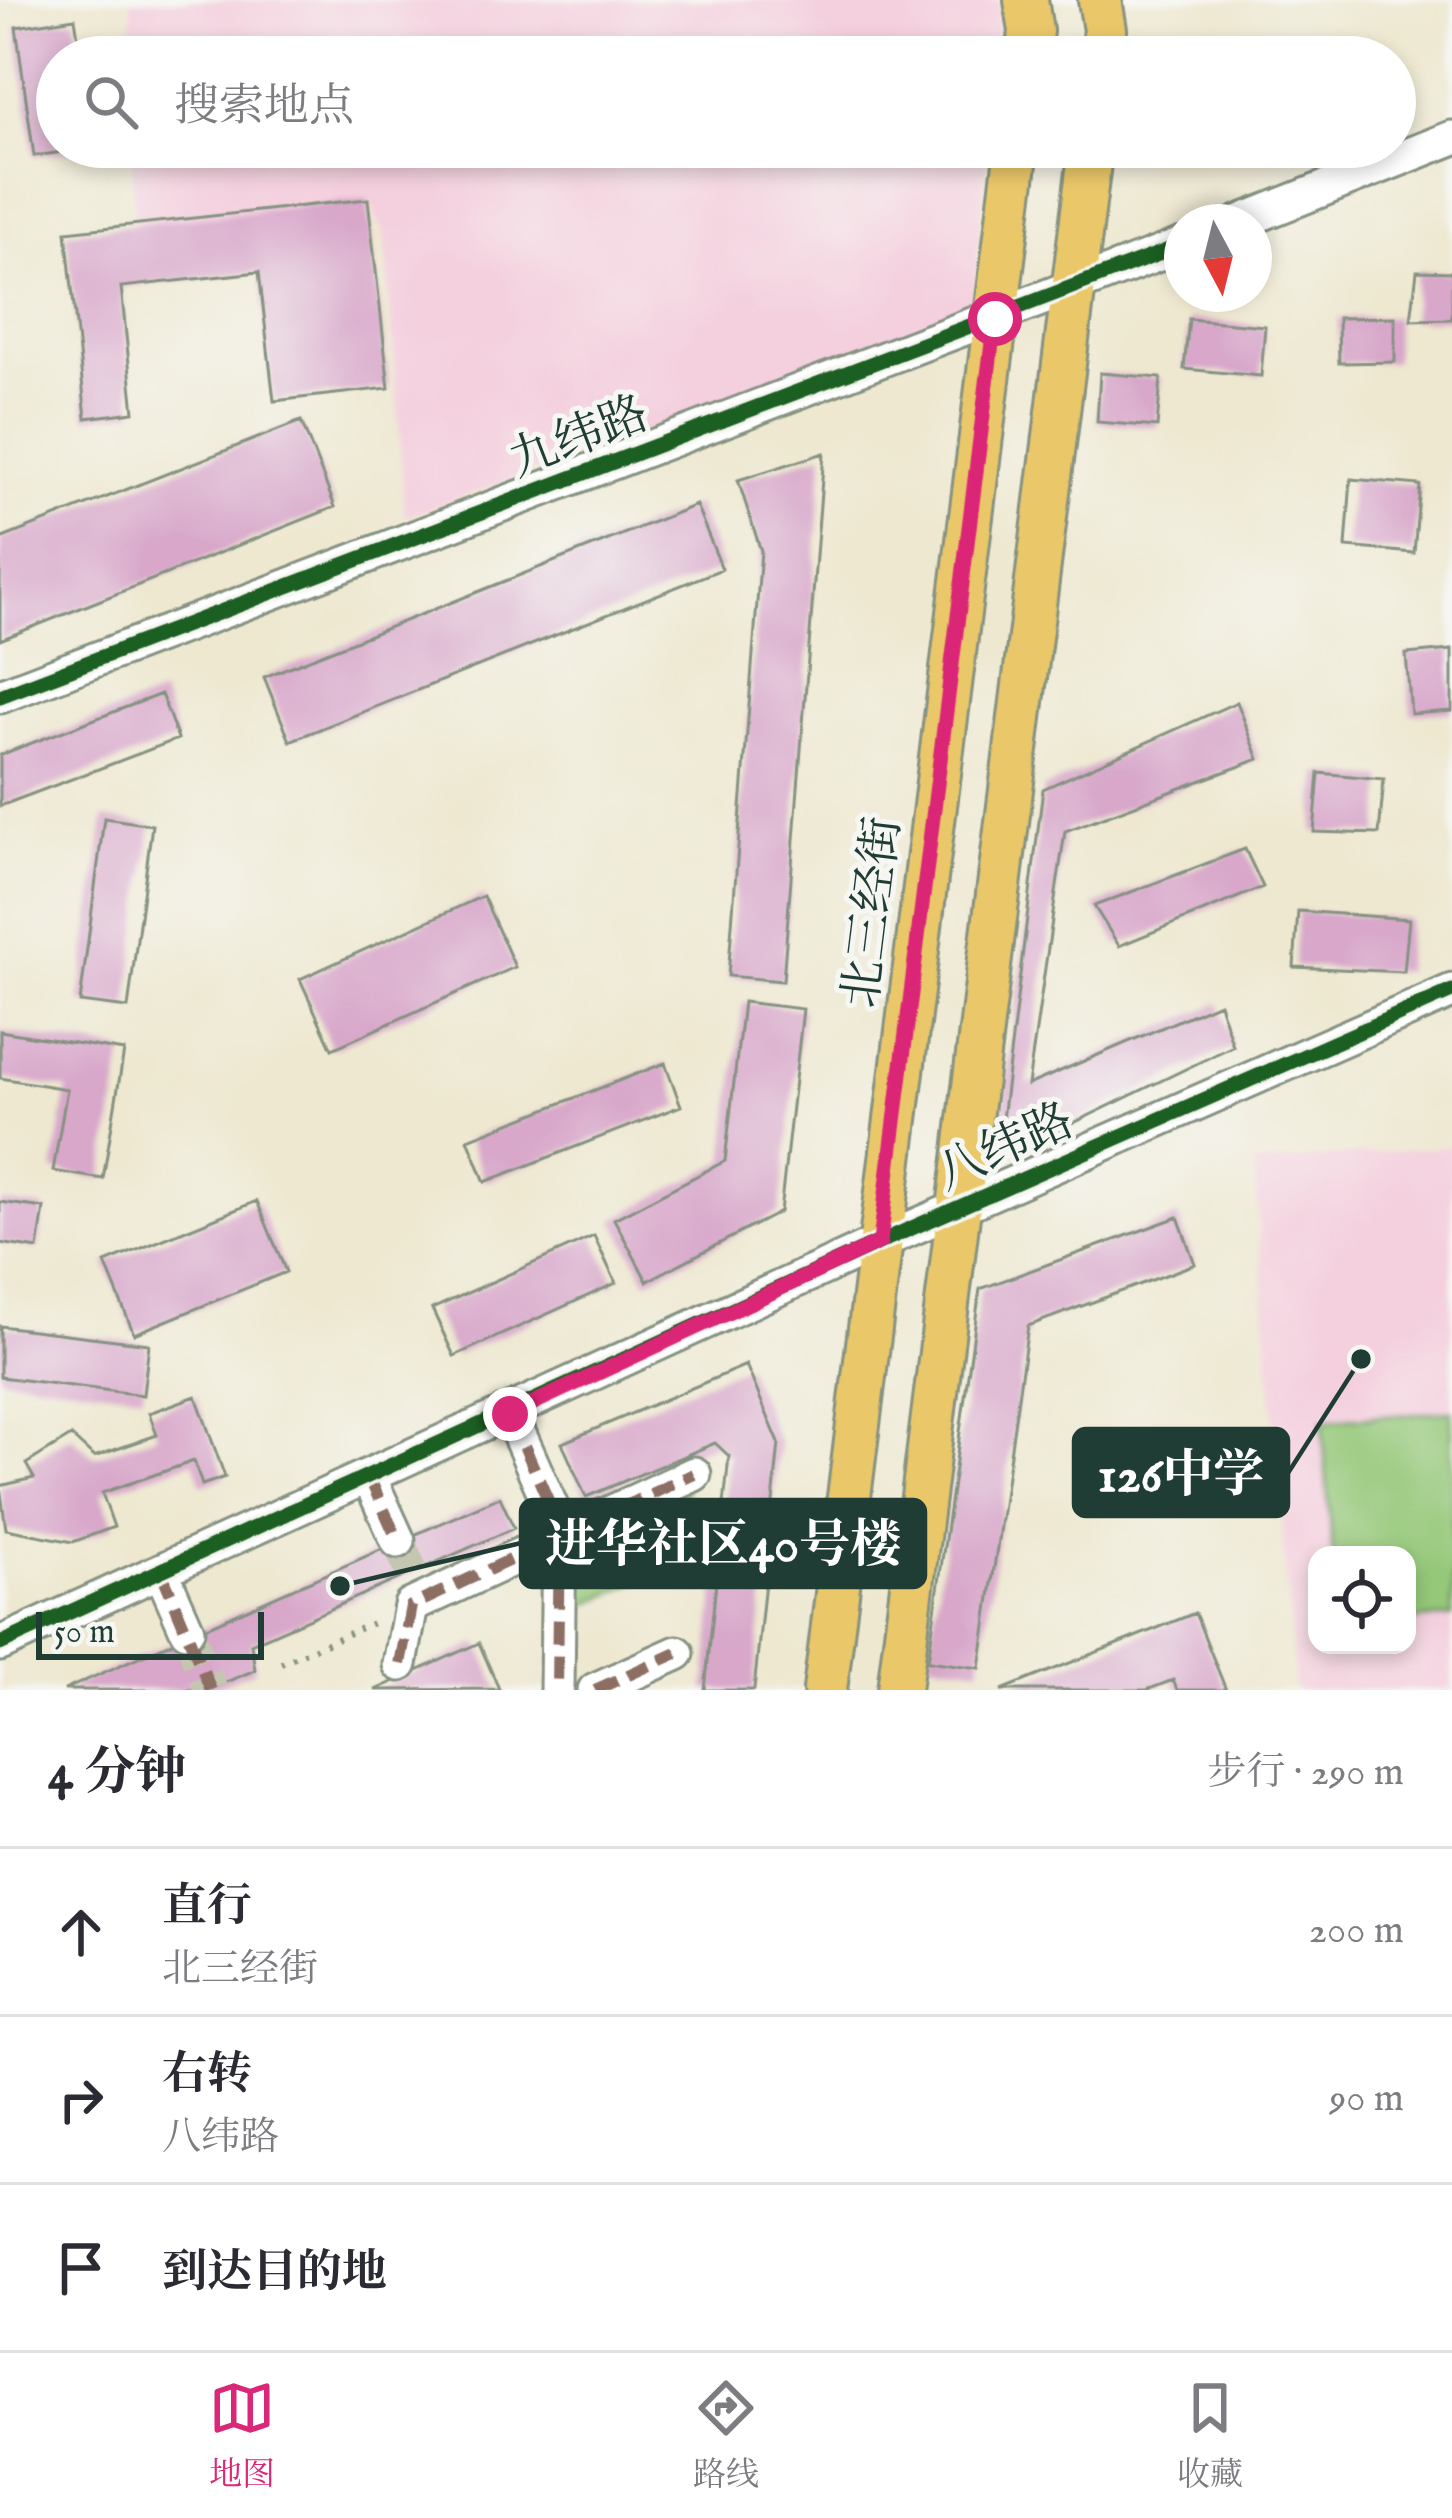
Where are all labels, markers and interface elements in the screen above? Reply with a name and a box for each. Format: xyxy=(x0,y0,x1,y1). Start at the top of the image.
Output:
search box xyxy=(36,36,1416,168)
icon: search xyxy=(78,69,144,135)
text: 搜索地点 xyxy=(174,79,354,136)
north arrow xyxy=(1164,204,1272,312)
route start xyxy=(968,292,1022,346)
street label: 九纬路 xyxy=(501,385,657,493)
street label: 北三经街 xyxy=(832,814,915,1011)
street label: 八纬路 xyxy=(928,1092,1084,1205)
route end xyxy=(483,1387,537,1441)
callout: 126中学 xyxy=(1074,1429,1288,1516)
text: 126中学 xyxy=(1098,1445,1264,1510)
callout: 进华社区40号楼 xyxy=(521,1500,925,1587)
text: 进华社区40号楼 xyxy=(545,1515,901,1580)
map controls xyxy=(1308,1546,1416,1654)
button: locate xyxy=(1308,1546,1416,1654)
scale bar xyxy=(36,1606,264,1659)
text: 50 m xyxy=(54,1612,115,1654)
text: 4 分钟 xyxy=(48,1742,186,1807)
text: 步行 · 290 m xyxy=(1207,1749,1404,1798)
text: 直行 xyxy=(162,1879,252,1936)
icon: ahead xyxy=(48,1899,114,1965)
text: 200 m xyxy=(1309,1907,1404,1956)
text: 北三经街 xyxy=(162,1946,318,1995)
text: 右转 xyxy=(162,2047,252,2104)
icon: right xyxy=(48,2067,114,2133)
text: 90 m xyxy=(1329,2075,1404,2124)
text: 八纬路 xyxy=(162,2114,279,2163)
icon: arrive xyxy=(48,2235,114,2301)
text: 到达目的地 xyxy=(162,2245,387,2302)
tab: 地图 xyxy=(209,2375,275,2497)
tab: 路线 xyxy=(693,2375,759,2497)
tab: 收藏 xyxy=(1177,2375,1243,2497)

